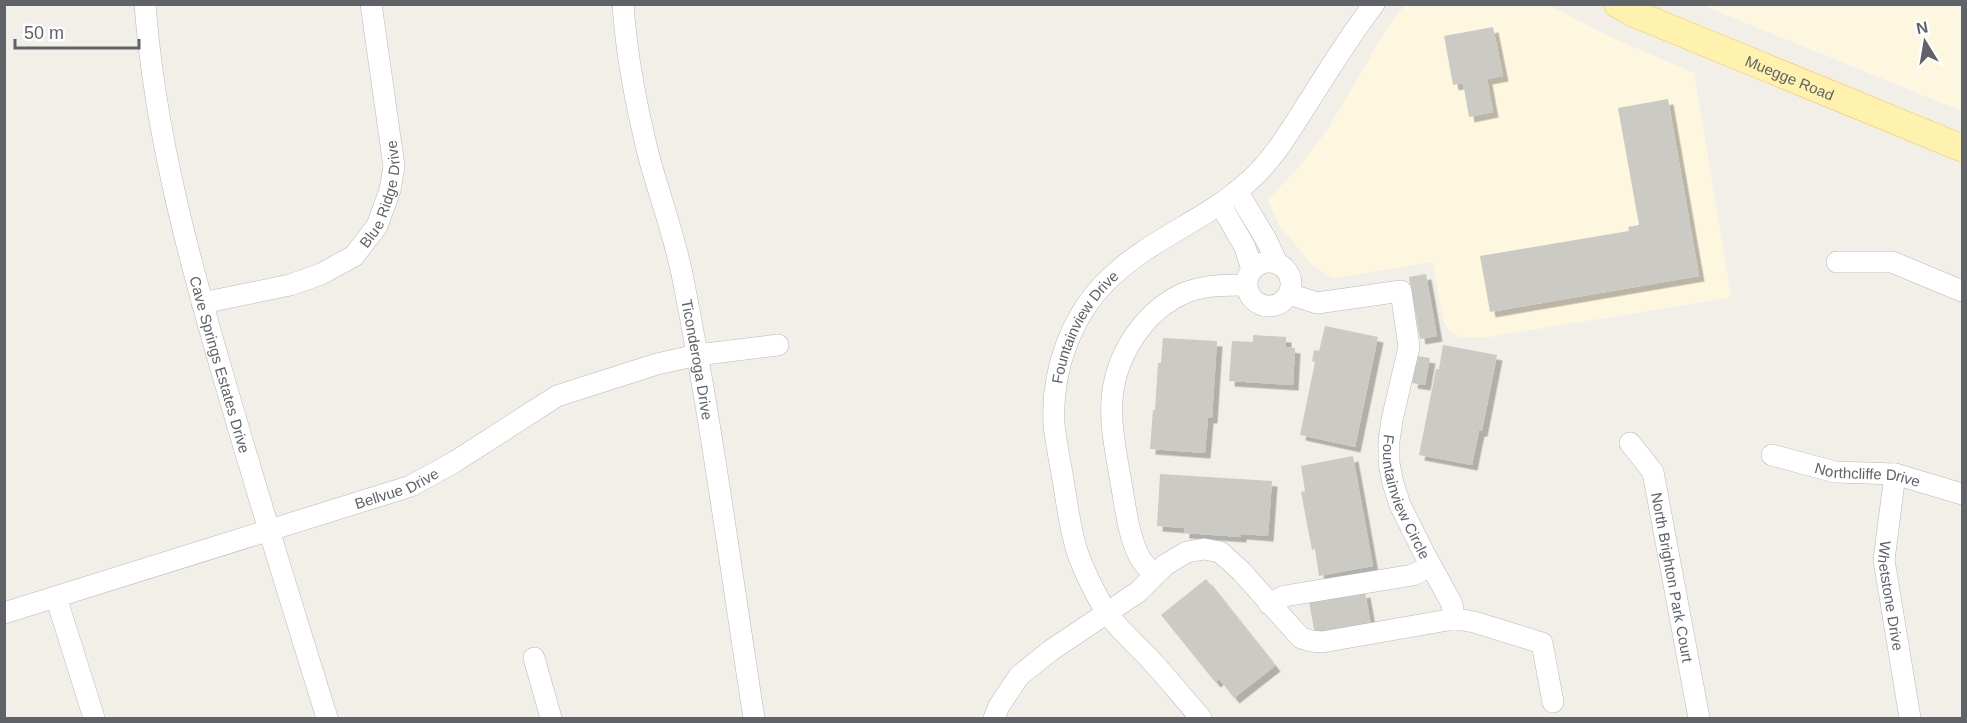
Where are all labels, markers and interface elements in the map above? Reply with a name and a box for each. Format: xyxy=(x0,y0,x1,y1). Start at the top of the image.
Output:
scale bar xyxy=(15,12,140,50)
north arrow xyxy=(1895,12,1955,72)
text: N xyxy=(1915,18,1930,37)
text: 50 m xyxy=(24,23,64,43)
street label: Muegge Road xyxy=(1743,52,1837,103)
street label: Blue Ridge Drive xyxy=(355,139,403,251)
street label: Fountainview Drive xyxy=(1048,267,1121,385)
street label: Cave Springs Estates Drive xyxy=(187,274,254,455)
street label: Ticonderoga Drive xyxy=(679,298,717,421)
street label: Fountainview Circle xyxy=(1380,433,1434,562)
street label: Northcliffe Drive xyxy=(1813,458,1922,490)
street label: Bellvue Drive xyxy=(353,464,441,512)
street label: North Brighton Park Court xyxy=(1648,491,1697,664)
street label: Whetstone Drive xyxy=(1875,540,1907,652)

